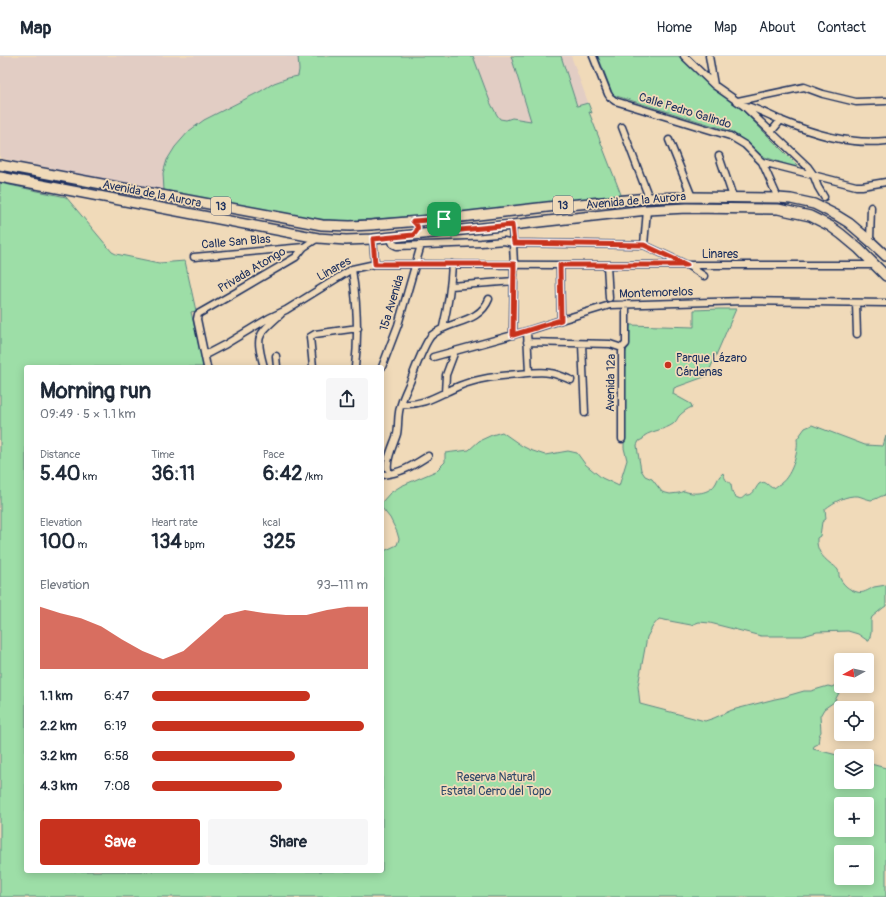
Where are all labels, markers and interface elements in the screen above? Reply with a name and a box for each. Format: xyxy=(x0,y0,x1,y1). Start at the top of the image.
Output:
text: Map xyxy=(20,16,51,40)
text: Home xyxy=(657,19,692,36)
text: Map xyxy=(714,19,737,36)
text: About xyxy=(759,19,795,36)
text: Contact xyxy=(817,19,866,36)
street label: Calle Pedro Galindo xyxy=(637,90,734,132)
street label: Avenida de la Aurora xyxy=(101,177,203,211)
street label: Avenida de la Aurora xyxy=(585,189,687,213)
road number: 13 xyxy=(553,196,573,214)
road number: 13 xyxy=(211,197,231,215)
pin xyxy=(427,202,461,236)
icon: arrive xyxy=(433,208,455,230)
street label: Calle San Blas xyxy=(201,231,272,252)
street label: Privada Atongo xyxy=(215,244,289,296)
street label: Linares xyxy=(702,247,739,262)
street label: Linares xyxy=(314,253,354,284)
street label: 15a Avenida xyxy=(376,273,408,333)
street label: Montemorelos xyxy=(619,284,694,302)
place label: Parque Lázaro Cárdenas xyxy=(676,351,747,380)
street label: Avenida 12a xyxy=(603,353,619,412)
marker: Parque Lázaro Cárdenas xyxy=(663,360,673,370)
text: Morning run xyxy=(40,377,151,405)
button: share xyxy=(326,378,368,420)
text: 09:49 · 5 × 1.1 km xyxy=(40,406,136,422)
text: Distance xyxy=(40,448,80,461)
text: Time xyxy=(151,448,174,461)
text: Pace xyxy=(263,448,284,461)
text: 5.40 xyxy=(40,461,80,486)
text: 36:11 xyxy=(151,461,195,486)
text: 6:42 xyxy=(263,461,302,486)
text: km xyxy=(80,470,97,483)
text: /km xyxy=(302,470,323,483)
text: Elevation xyxy=(40,516,82,529)
text: Heart rate xyxy=(151,516,198,529)
text: kcal xyxy=(263,516,281,529)
text: 100 xyxy=(40,529,75,554)
text: 134 xyxy=(151,529,182,554)
text: 325 xyxy=(263,529,296,554)
text: m xyxy=(75,538,87,551)
text: bpm xyxy=(182,538,205,551)
text: Elevation xyxy=(40,577,90,593)
text: 93–111 m xyxy=(317,577,368,593)
north arrow xyxy=(834,653,874,693)
map controls xyxy=(834,653,874,885)
text: 1.1 km xyxy=(40,688,73,704)
text: 6:47 xyxy=(104,688,129,704)
button: locate xyxy=(834,701,874,741)
text: 2.2 km xyxy=(40,718,77,734)
text: 6:19 xyxy=(104,718,127,734)
text: 3.2 km xyxy=(40,748,77,764)
text: 6:58 xyxy=(104,748,129,764)
button: layers xyxy=(834,749,874,789)
park label: Reserva Natural Estatal Cerro del Topo xyxy=(441,770,552,799)
text: 4.3 km xyxy=(40,778,77,794)
text: 7:08 xyxy=(104,778,130,794)
button: + xyxy=(834,797,874,837)
button: Save xyxy=(40,819,200,865)
button: Share xyxy=(208,819,368,865)
button: − xyxy=(834,845,874,885)

